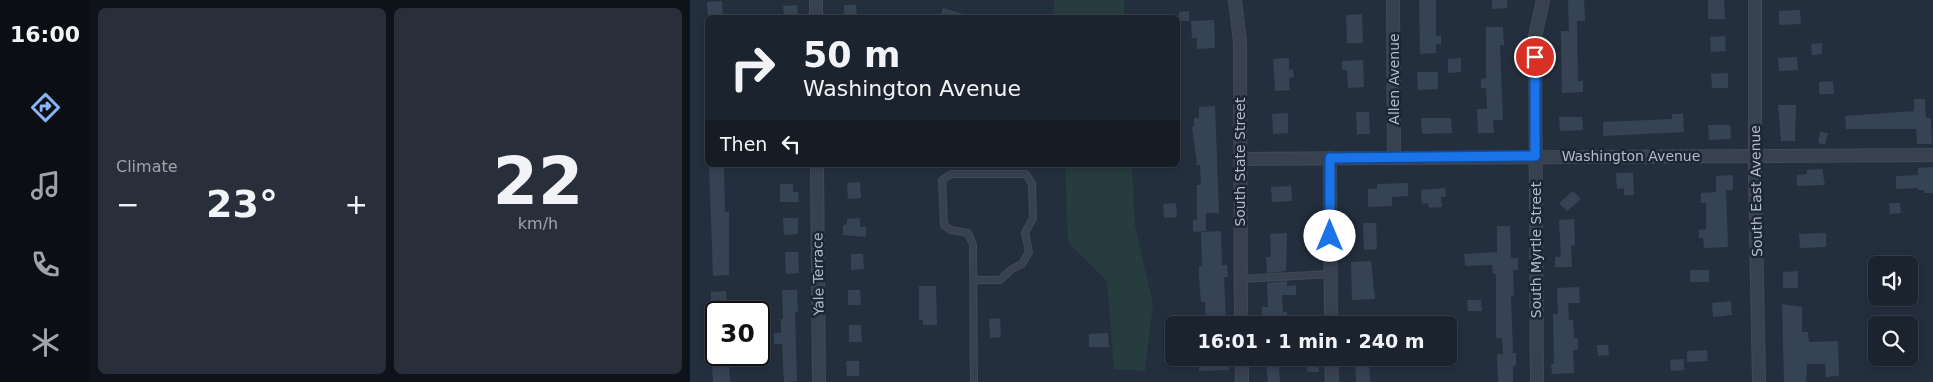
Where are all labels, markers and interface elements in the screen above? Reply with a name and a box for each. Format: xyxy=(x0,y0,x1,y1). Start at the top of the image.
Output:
text: 16:00 xyxy=(10,22,80,47)
street label: Allen Avenue xyxy=(1386,33,1402,125)
icon: right xyxy=(720,35,785,100)
text: 50 m xyxy=(803,35,900,75)
pin xyxy=(1514,36,1556,78)
icon: arrive xyxy=(1521,43,1549,71)
text: Washington Avenue xyxy=(803,76,1021,101)
icon: directions xyxy=(28,90,63,125)
street label: South State Street xyxy=(1232,97,1248,227)
street label: South East Avenue xyxy=(1747,125,1765,257)
icon: left xyxy=(777,130,805,158)
text: Then xyxy=(720,133,767,155)
text: 22 xyxy=(493,144,583,219)
street label: Washington Avenue xyxy=(1562,148,1700,164)
text: Climate xyxy=(116,157,178,176)
icon: music xyxy=(28,168,63,203)
street label: South Myrtle Street xyxy=(1528,181,1544,318)
text: 23° xyxy=(206,182,278,226)
text: − xyxy=(116,188,139,221)
text: + xyxy=(345,188,368,221)
position arrow xyxy=(1303,209,1355,261)
text: km/h xyxy=(518,214,558,233)
street label: Yale Terrace xyxy=(809,232,827,317)
icon: phone xyxy=(28,247,63,282)
map controls xyxy=(1868,256,1918,366)
button: sound xyxy=(1868,256,1918,306)
speed limit sign: 30 xyxy=(705,301,770,366)
button: search xyxy=(1868,316,1918,366)
icon: climate xyxy=(28,325,63,360)
text: 16:01 · 1 min · 240 m xyxy=(1197,330,1425,352)

